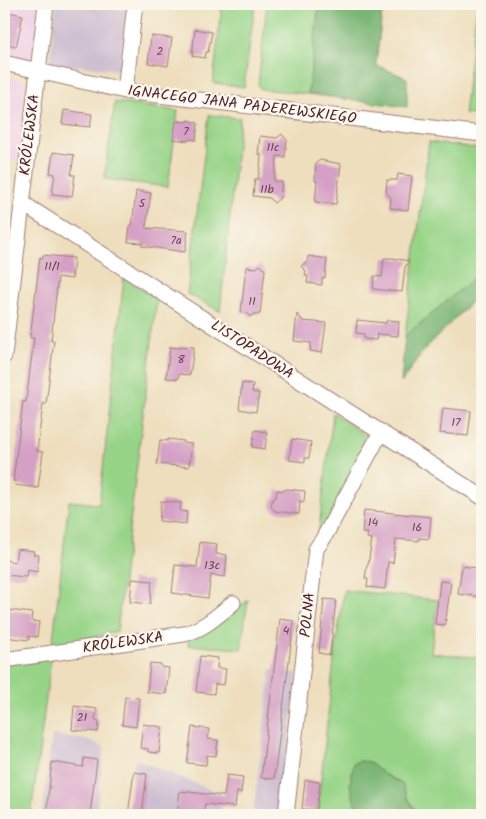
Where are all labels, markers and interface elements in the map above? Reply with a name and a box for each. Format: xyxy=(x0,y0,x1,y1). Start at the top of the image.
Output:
house number: 2 xyxy=(157,42,164,61)
street label: IGNACEGO JANA PADEREWSKIEGO xyxy=(126,79,358,131)
street label: KRÓLEWSKA xyxy=(13,93,47,177)
house number: 7 xyxy=(183,122,189,141)
house number: 11c xyxy=(267,138,279,157)
house number: 11b xyxy=(260,180,275,199)
house number: 5 xyxy=(139,194,147,213)
house number: 7a xyxy=(170,231,182,250)
house number: 11/1 xyxy=(44,257,60,276)
house number: 11 xyxy=(248,292,256,311)
street label: LISTOPADOWA xyxy=(206,314,298,386)
house number: 8 xyxy=(177,350,185,369)
house number: 17 xyxy=(451,413,461,432)
house number: 14 xyxy=(368,513,379,532)
house number: 16 xyxy=(412,518,422,537)
house number: 13c xyxy=(204,556,220,575)
street label: POLNA xyxy=(294,591,322,639)
house number: 4 xyxy=(283,621,290,640)
street label: KRÓLEWSKA xyxy=(81,625,165,661)
house number: 21 xyxy=(77,708,88,727)

